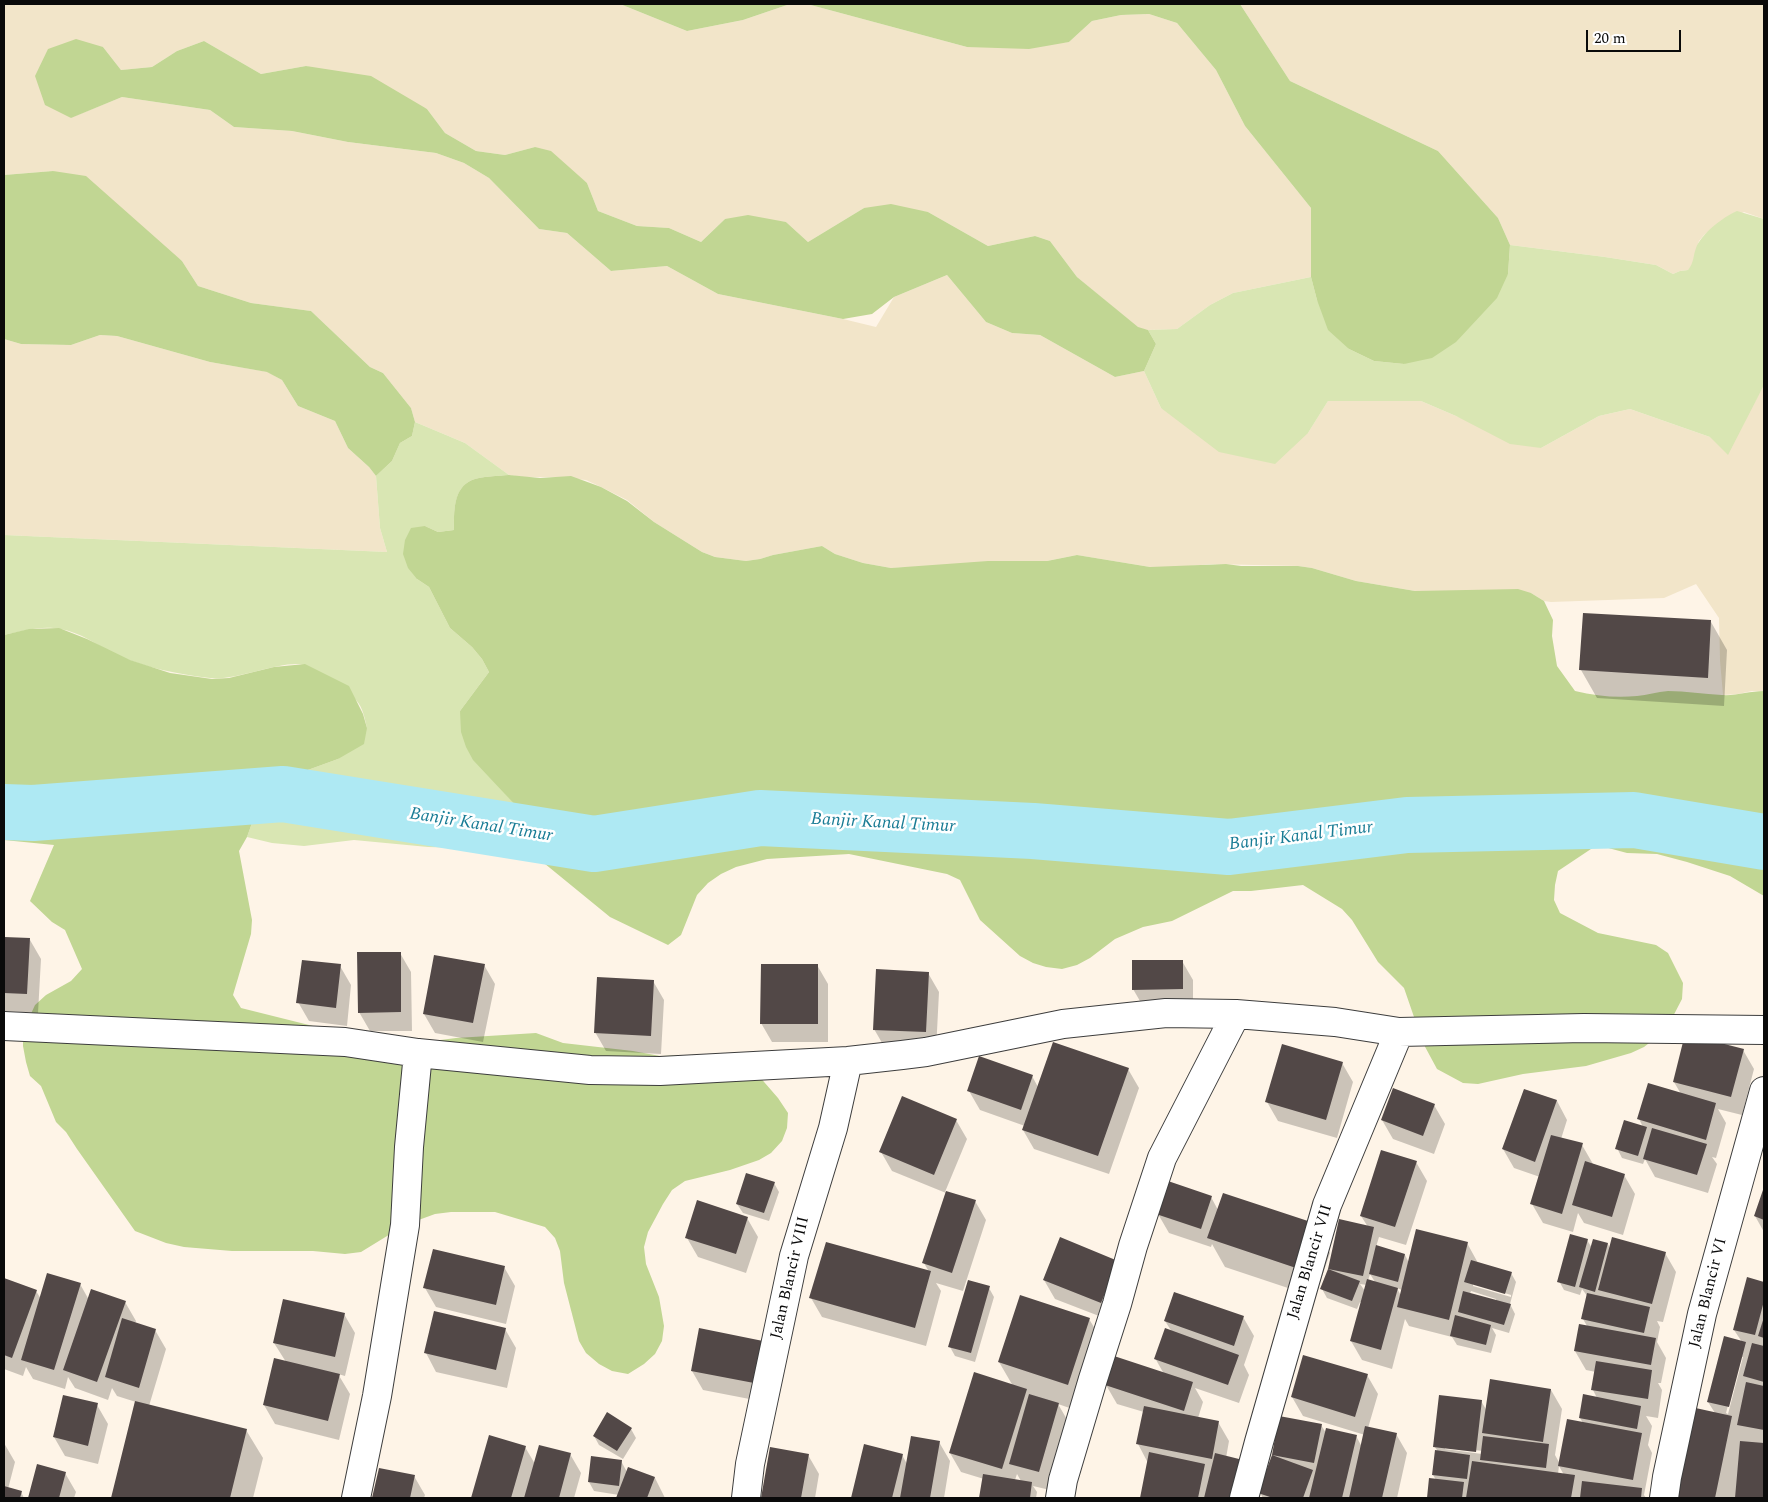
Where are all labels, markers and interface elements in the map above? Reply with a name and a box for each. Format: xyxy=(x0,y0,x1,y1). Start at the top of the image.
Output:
scale bar xyxy=(1588,20,1683,52)
text: 20 m xyxy=(1594,27,1626,50)
water label: Banjir Kanal Timur xyxy=(408,804,554,848)
water label: Banjir Kanal Timur xyxy=(810,809,956,839)
water label: Banjir Kanal Timur xyxy=(1228,817,1374,857)
street label: Jalan Blancir VII xyxy=(1284,1202,1338,1322)
street label: Jalan Blancir VIII xyxy=(768,1215,814,1341)
street label: Jalan Blancir VI xyxy=(1686,1236,1732,1350)

